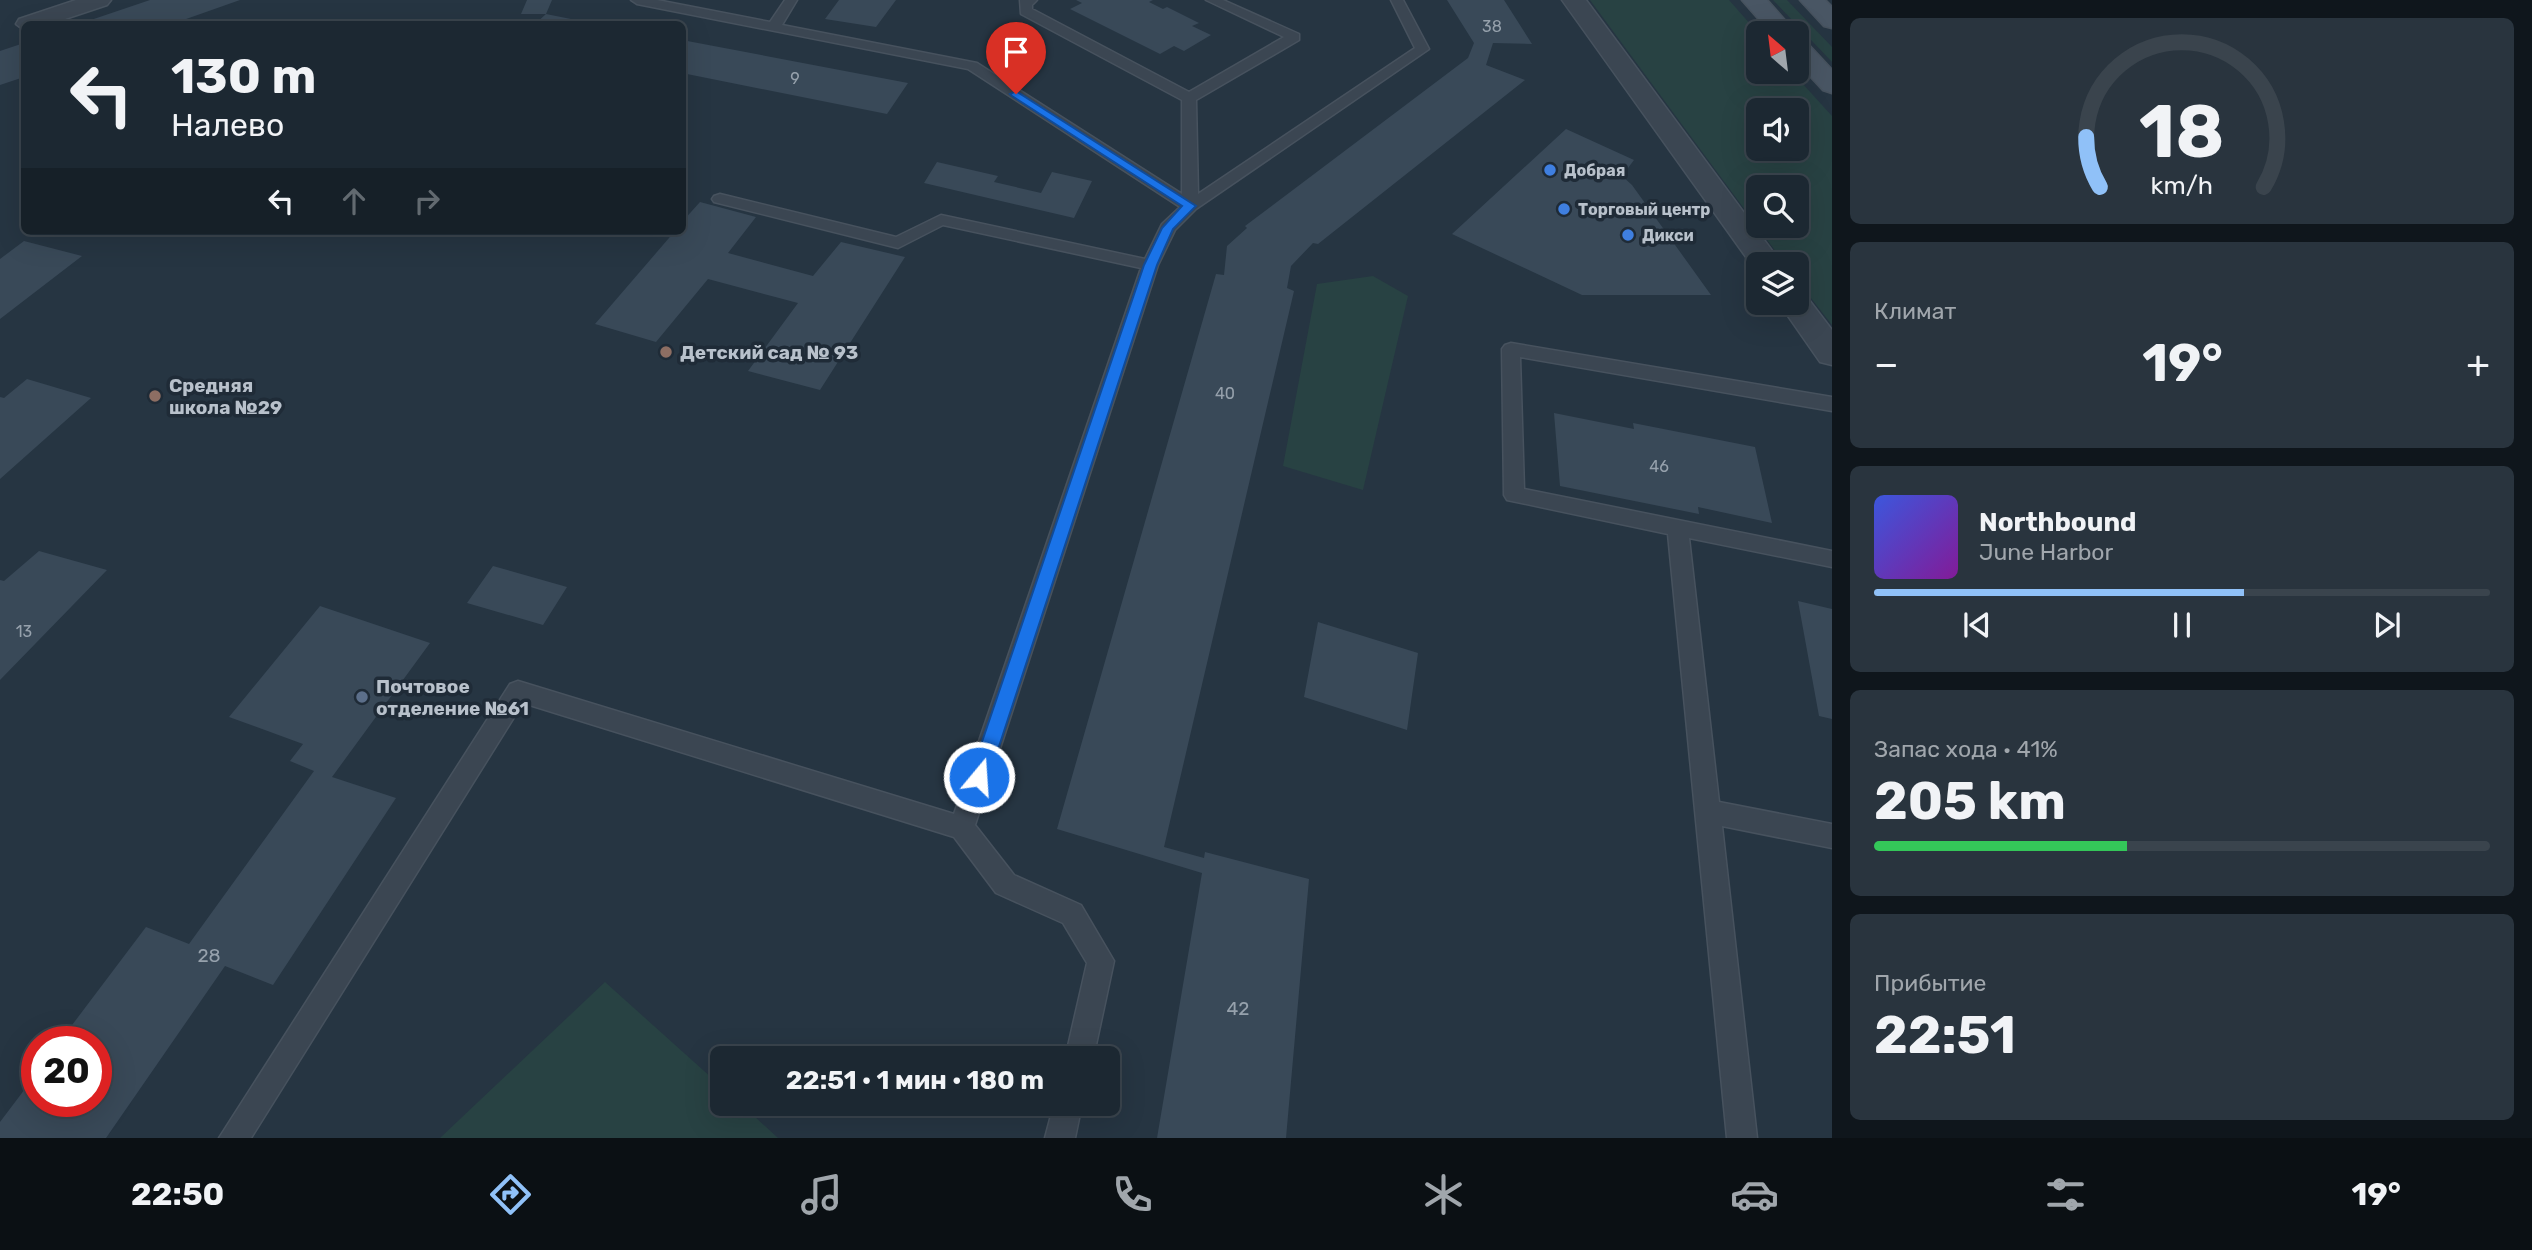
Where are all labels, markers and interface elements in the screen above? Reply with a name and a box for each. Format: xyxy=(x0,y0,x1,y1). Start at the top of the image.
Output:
house number: 38 xyxy=(1482,17,1502,36)
north arrow xyxy=(1746,21,1810,84)
map controls xyxy=(1746,21,1809,315)
pin xyxy=(986,22,1046,94)
icon: arrive xyxy=(997,33,1035,71)
text: 130 m xyxy=(171,47,316,105)
icon: left xyxy=(56,49,147,140)
house number: 9 xyxy=(790,69,800,88)
text: 18 xyxy=(2139,89,2225,175)
button: sound xyxy=(1746,98,1809,161)
text: Налево xyxy=(171,106,284,144)
place label: Добрая xyxy=(1564,161,1625,180)
marker: Добрая xyxy=(1542,162,1558,178)
text: km/h xyxy=(2151,171,2213,200)
button: search xyxy=(1746,175,1809,238)
icon: left xyxy=(262,182,300,220)
icon: ahead xyxy=(335,182,373,220)
icon: right xyxy=(408,182,446,220)
place label: Торговый центр xyxy=(1578,200,1710,219)
marker: Торговый центр xyxy=(1556,201,1572,217)
place label: Дикси xyxy=(1642,226,1694,245)
marker: Дикси xyxy=(1620,227,1636,243)
button: layers xyxy=(1746,252,1809,315)
text: Климат xyxy=(1874,297,1956,325)
text: 19° xyxy=(2142,332,2223,394)
place label: Детский сад № 93 xyxy=(680,341,858,364)
text: − xyxy=(1874,341,1899,387)
text: + xyxy=(2466,341,2490,387)
marker: Детский сад № 93 xyxy=(658,344,674,360)
place label: Средняя школа №29 xyxy=(169,374,282,419)
house number: 40 xyxy=(1215,384,1235,403)
marker: Средняя школа №29 xyxy=(147,388,163,404)
house number: 46 xyxy=(1649,457,1669,476)
text: Northbound xyxy=(1979,507,2137,538)
text: June Harbor xyxy=(1979,538,2113,566)
icon: previous xyxy=(1958,606,1996,644)
icon: pause xyxy=(2163,606,2201,644)
icon: next xyxy=(2368,606,2406,644)
house number: 13 xyxy=(16,622,32,641)
place label: Почтовое отделение №61 xyxy=(376,675,529,720)
marker: Почтовое отделение №61 xyxy=(354,689,370,705)
text: Запас хода · 41% xyxy=(1874,735,2058,763)
position arrow xyxy=(942,740,1016,814)
text: 205 km xyxy=(1874,770,2066,832)
house number: 28 xyxy=(197,944,221,967)
text: Прибытие xyxy=(1874,969,1986,997)
house number: 42 xyxy=(1227,997,1249,1020)
text: 22:51 xyxy=(1874,1004,2016,1066)
speed limit sign: 20 xyxy=(21,1026,112,1117)
text: 22:51 · 1 мин · 180 m xyxy=(786,1065,1044,1096)
icon: directions xyxy=(486,1170,535,1219)
icon: music xyxy=(797,1170,846,1219)
icon: phone xyxy=(1108,1170,1157,1219)
icon: climate xyxy=(1419,1170,1468,1219)
icon: car xyxy=(1730,1170,1779,1219)
icon: filters xyxy=(2041,1170,2090,1219)
text: 22:50 xyxy=(131,1175,224,1213)
text: 19° xyxy=(2351,1175,2401,1213)

